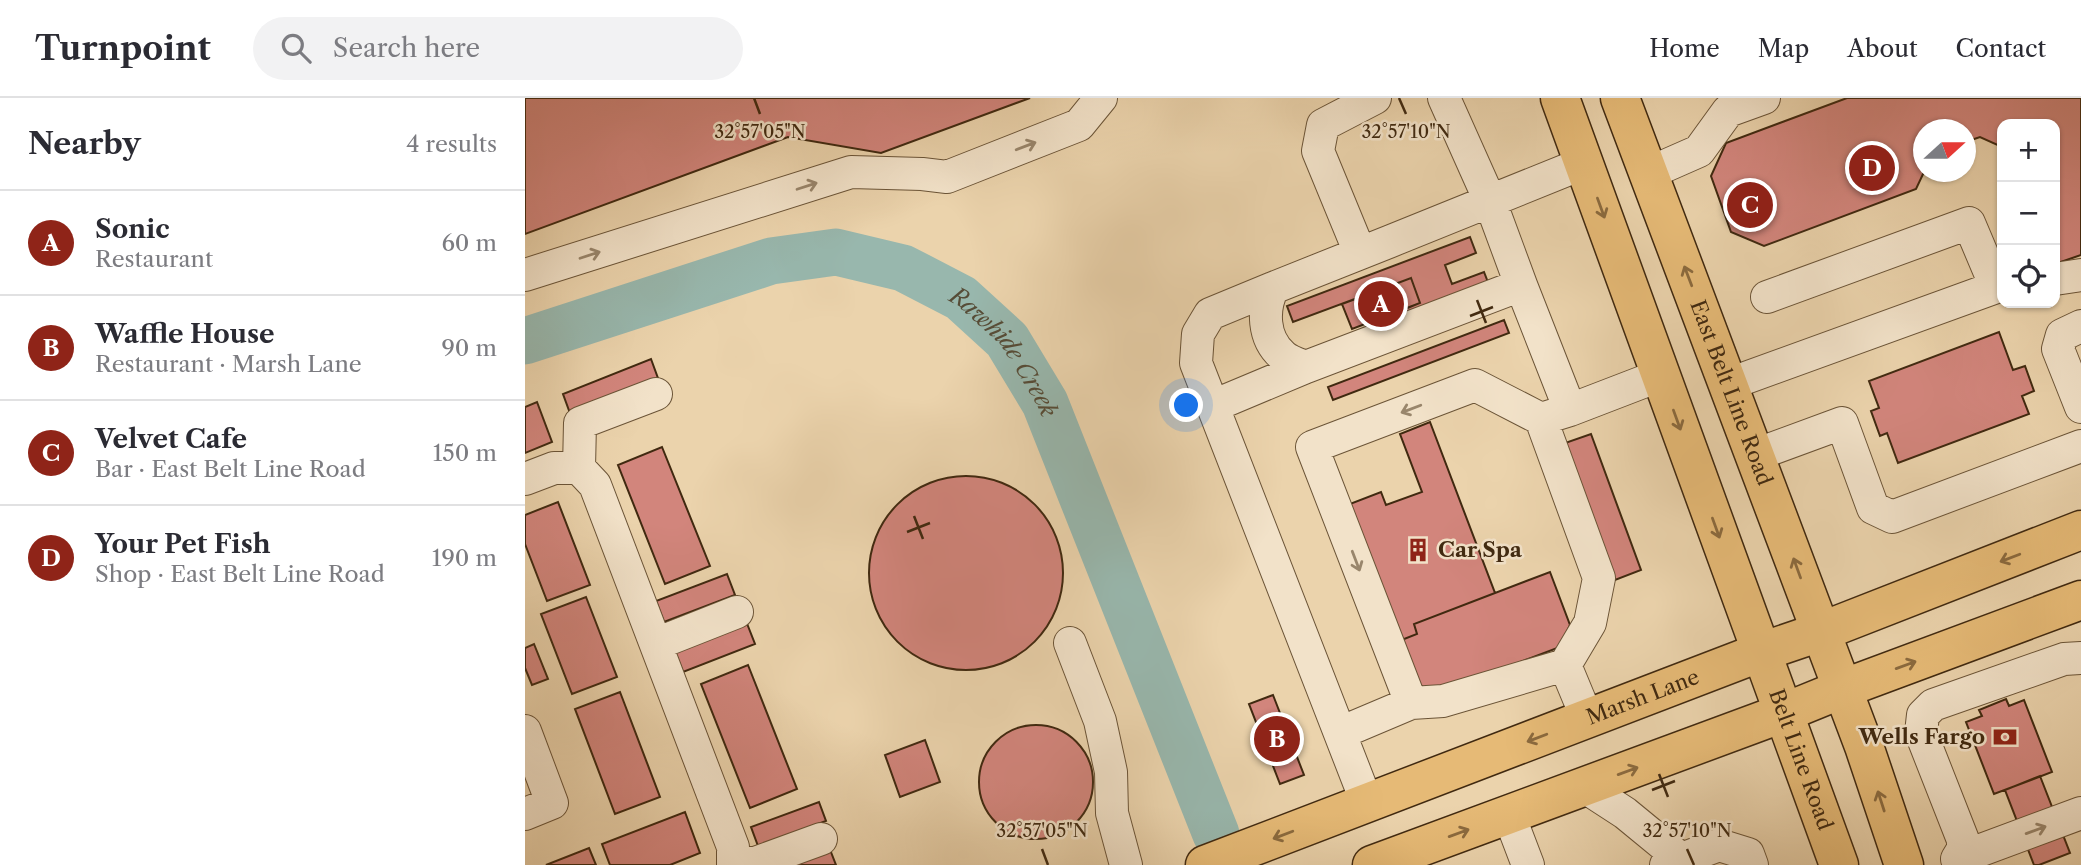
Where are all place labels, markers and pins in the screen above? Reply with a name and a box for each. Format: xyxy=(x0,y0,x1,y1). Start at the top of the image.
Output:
pin: D xyxy=(1849,142,1895,194)
pin: C xyxy=(1727,179,1773,231)
pin: A xyxy=(1358,278,1404,330)
building icon: Car Spa xyxy=(1404,536,1432,564)
place label: Car Spa xyxy=(1438,537,1523,562)
pin: B xyxy=(1254,713,1300,765)
bank icon: Wells Fargo xyxy=(1991,723,2019,751)
place label: Wells Fargo xyxy=(1857,724,1985,749)

